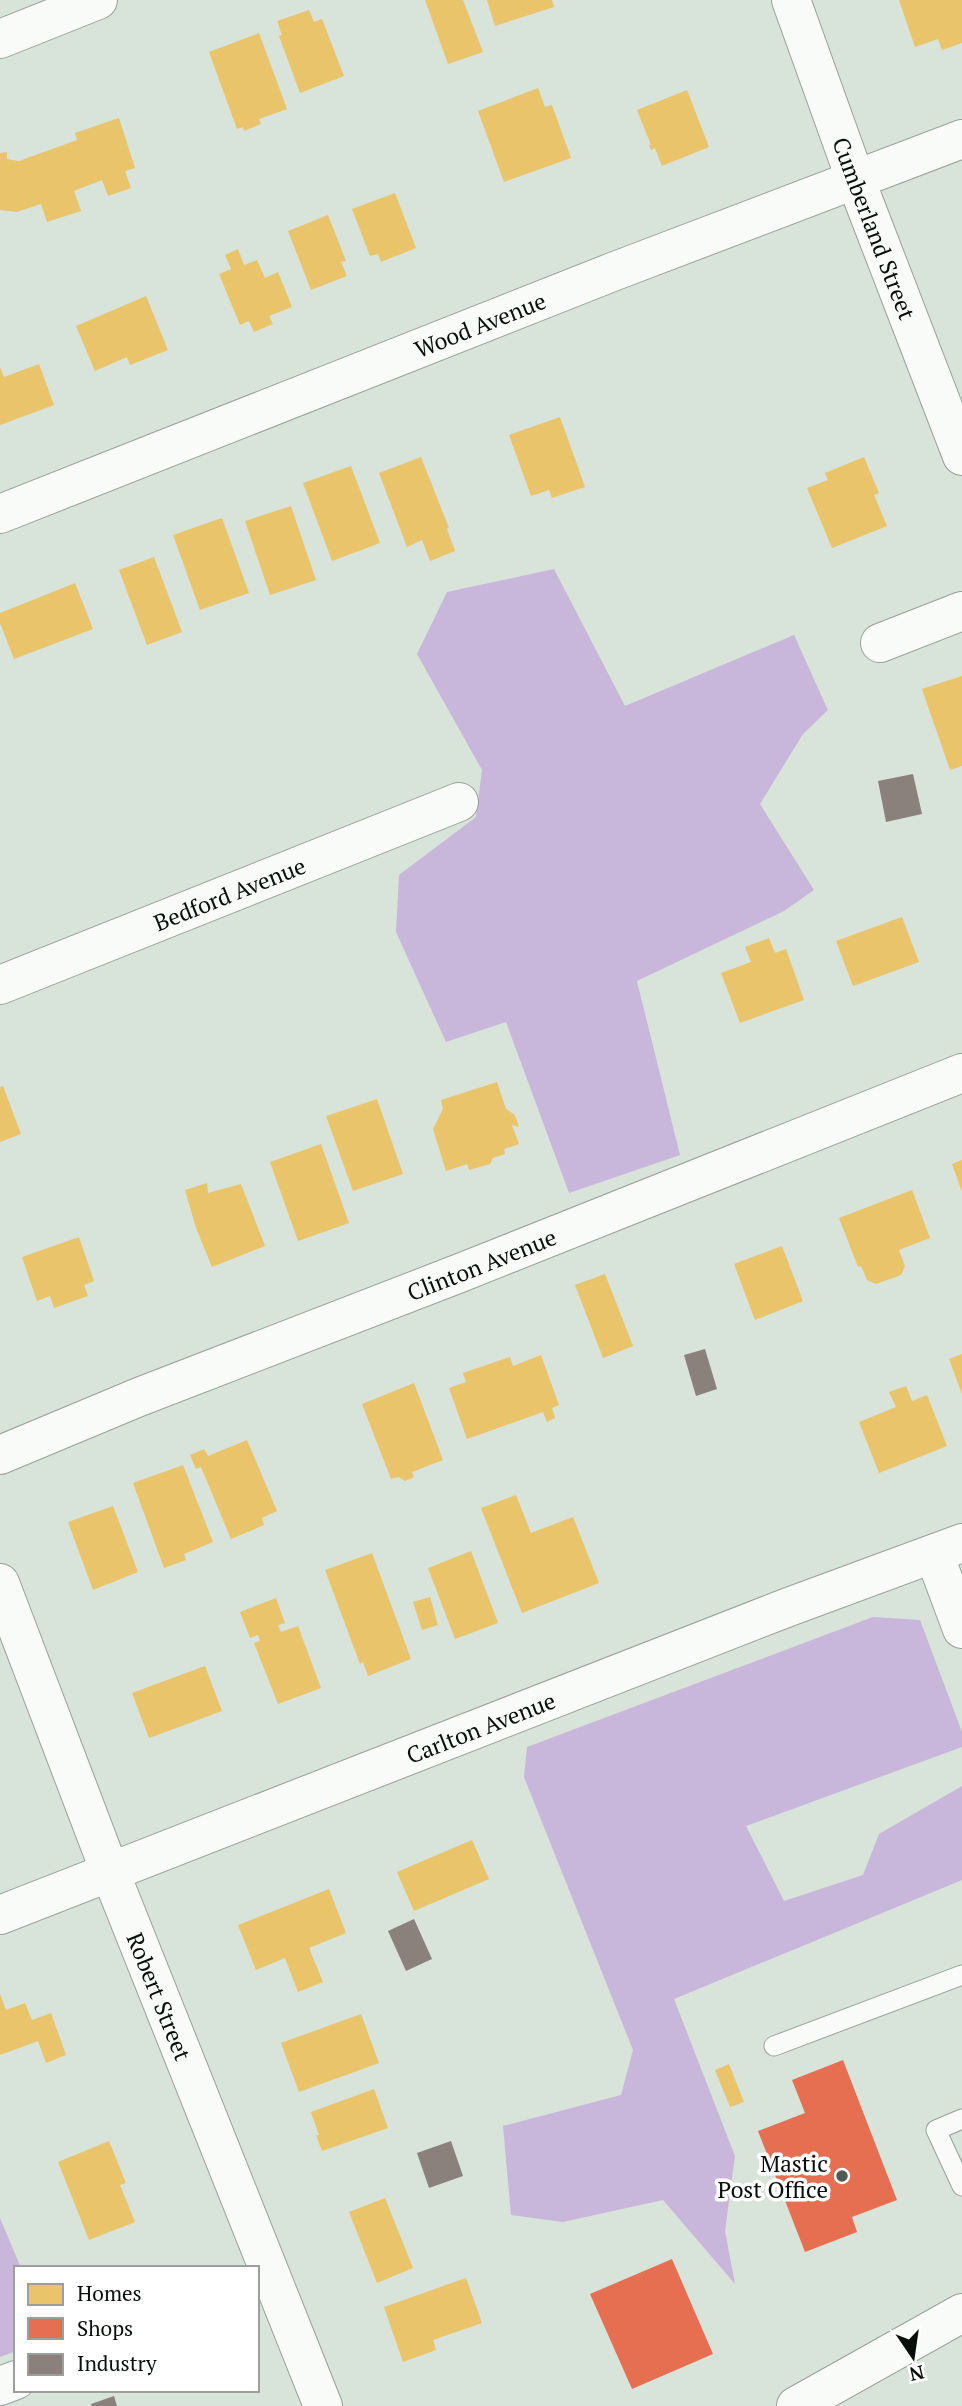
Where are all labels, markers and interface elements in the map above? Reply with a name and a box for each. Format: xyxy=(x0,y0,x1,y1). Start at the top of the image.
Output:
street label: Cumberland Street xyxy=(826,133,924,324)
street label: Wood Avenue xyxy=(410,284,550,364)
street label: Bedford Avenue xyxy=(149,849,310,938)
street label: Clinton Avenue xyxy=(403,1221,561,1308)
street label: Carlton Avenue xyxy=(402,1684,560,1770)
street label: Robert Street xyxy=(120,1928,199,2065)
place label: Mastic Post Office xyxy=(718,2148,828,2205)
marker: Mastic Post Office xyxy=(834,2168,850,2184)
legend xyxy=(14,2266,259,2392)
text: Homes xyxy=(77,2279,142,2307)
text: Shops xyxy=(77,2314,133,2342)
north arrow xyxy=(878,2322,948,2392)
text: Industry xyxy=(77,2349,157,2377)
text: N xyxy=(907,2360,927,2388)

